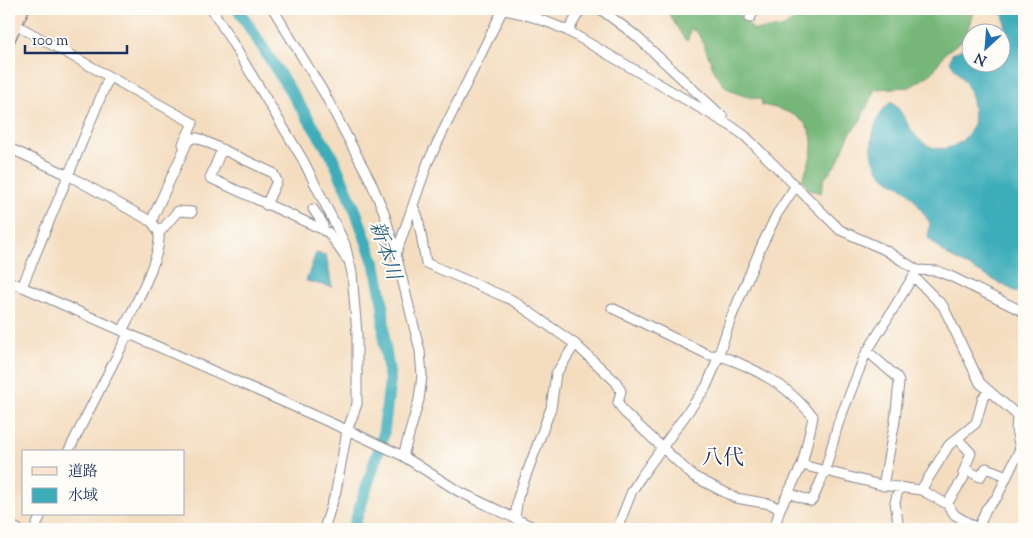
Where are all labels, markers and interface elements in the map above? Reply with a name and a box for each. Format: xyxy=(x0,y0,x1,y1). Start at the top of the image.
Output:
scale bar xyxy=(25,22,128,54)
north arrow xyxy=(960,22,1010,72)
text: 100 m xyxy=(32,31,69,52)
text: N xyxy=(972,46,991,69)
water label: 新本川 xyxy=(361,218,407,286)
district label: 八代 xyxy=(702,444,744,474)
legend xyxy=(22,450,185,516)
text: 道路 xyxy=(68,462,98,483)
text: 水域 xyxy=(68,486,98,507)

